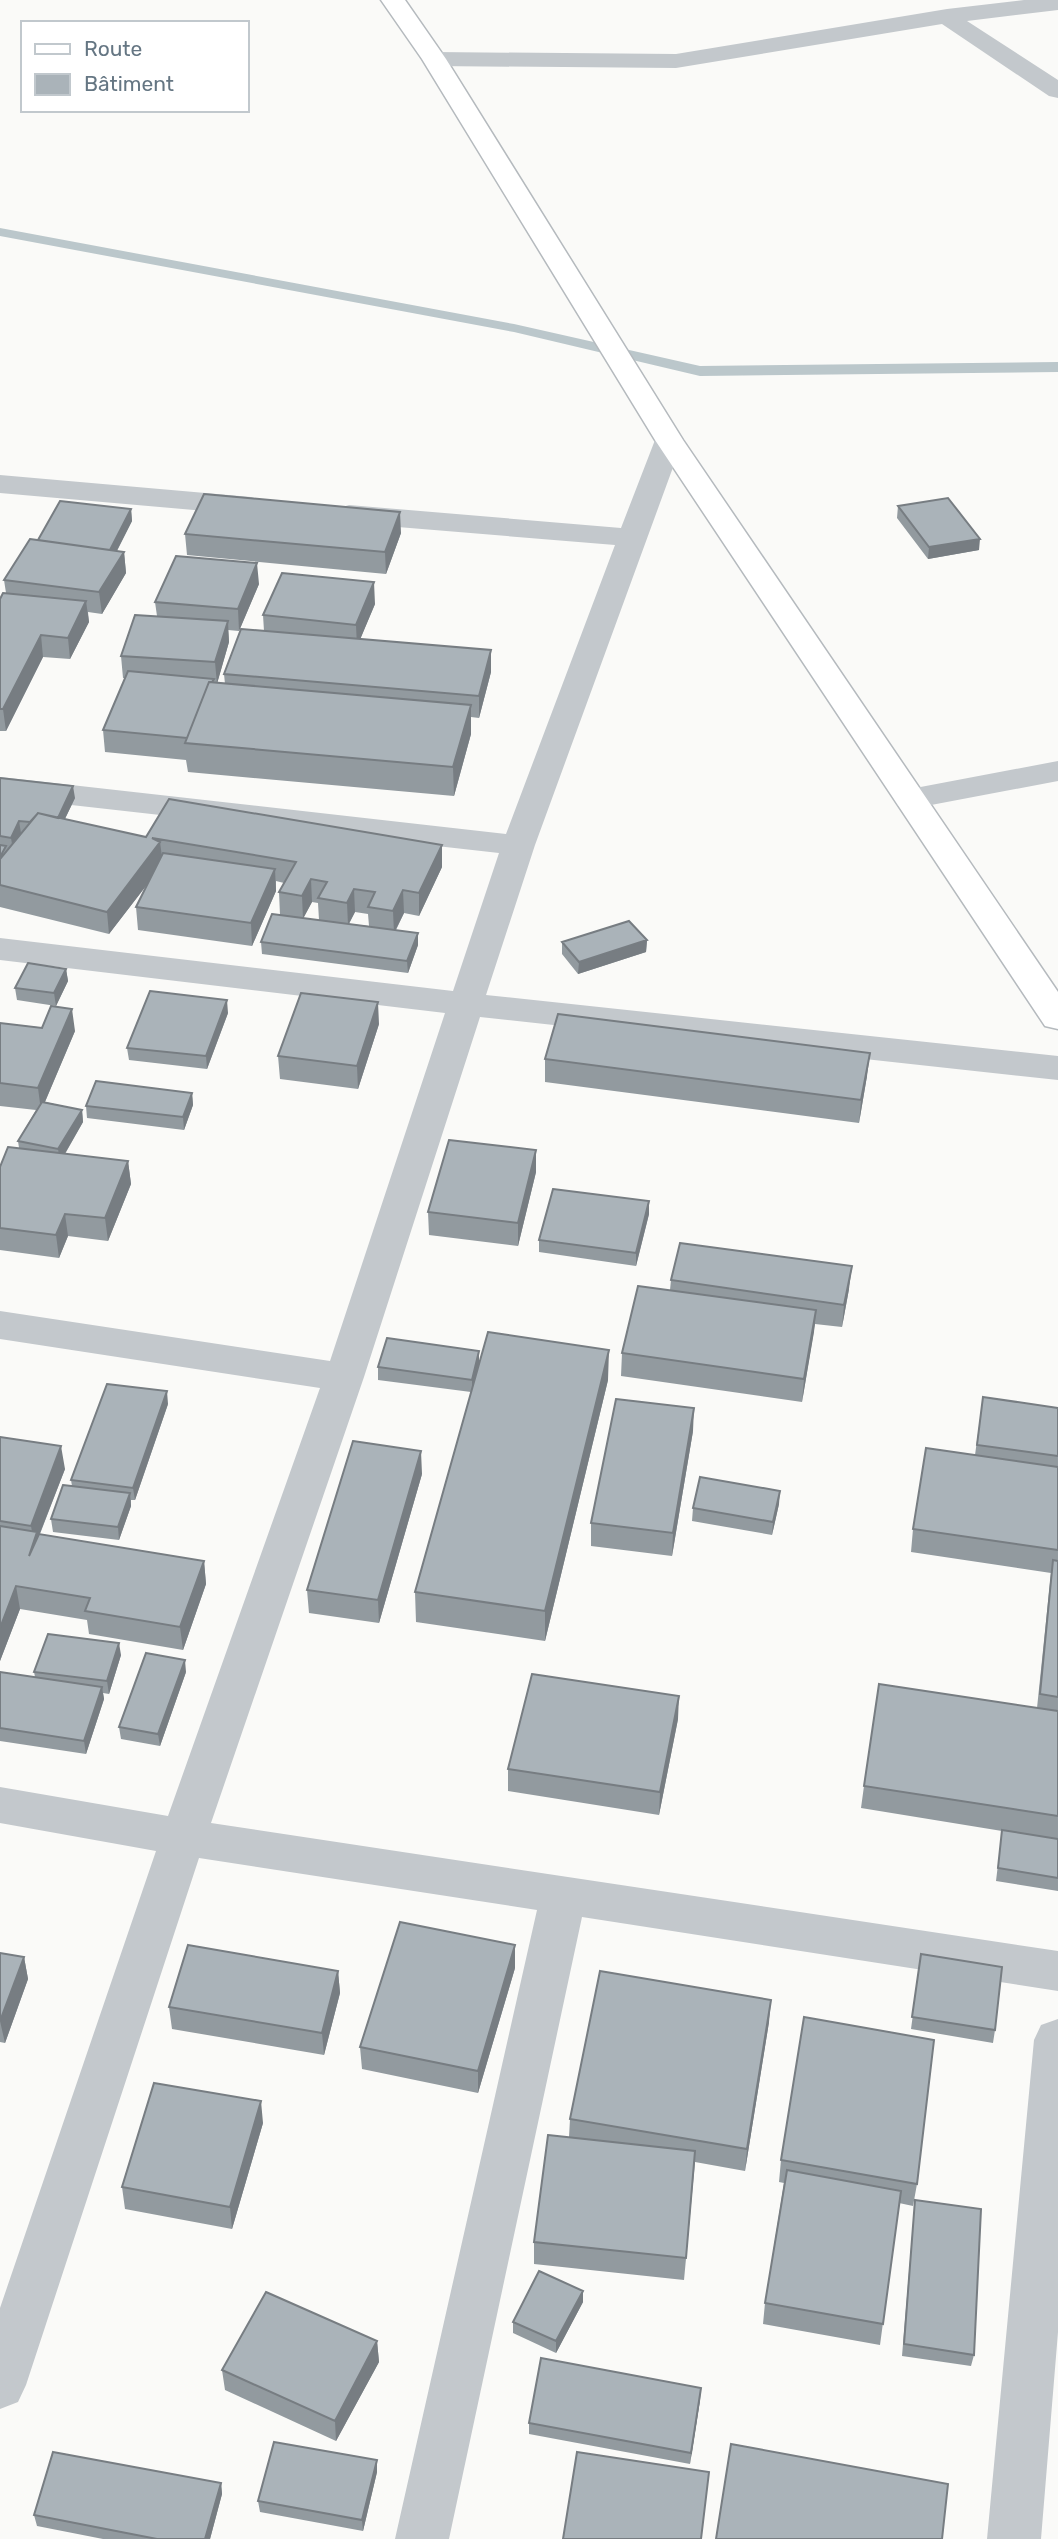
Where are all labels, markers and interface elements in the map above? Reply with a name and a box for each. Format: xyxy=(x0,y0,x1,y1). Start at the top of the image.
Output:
legend xyxy=(21,21,248,112)
text: Route xyxy=(84,36,142,61)
text: Bâtiment xyxy=(84,71,174,96)

